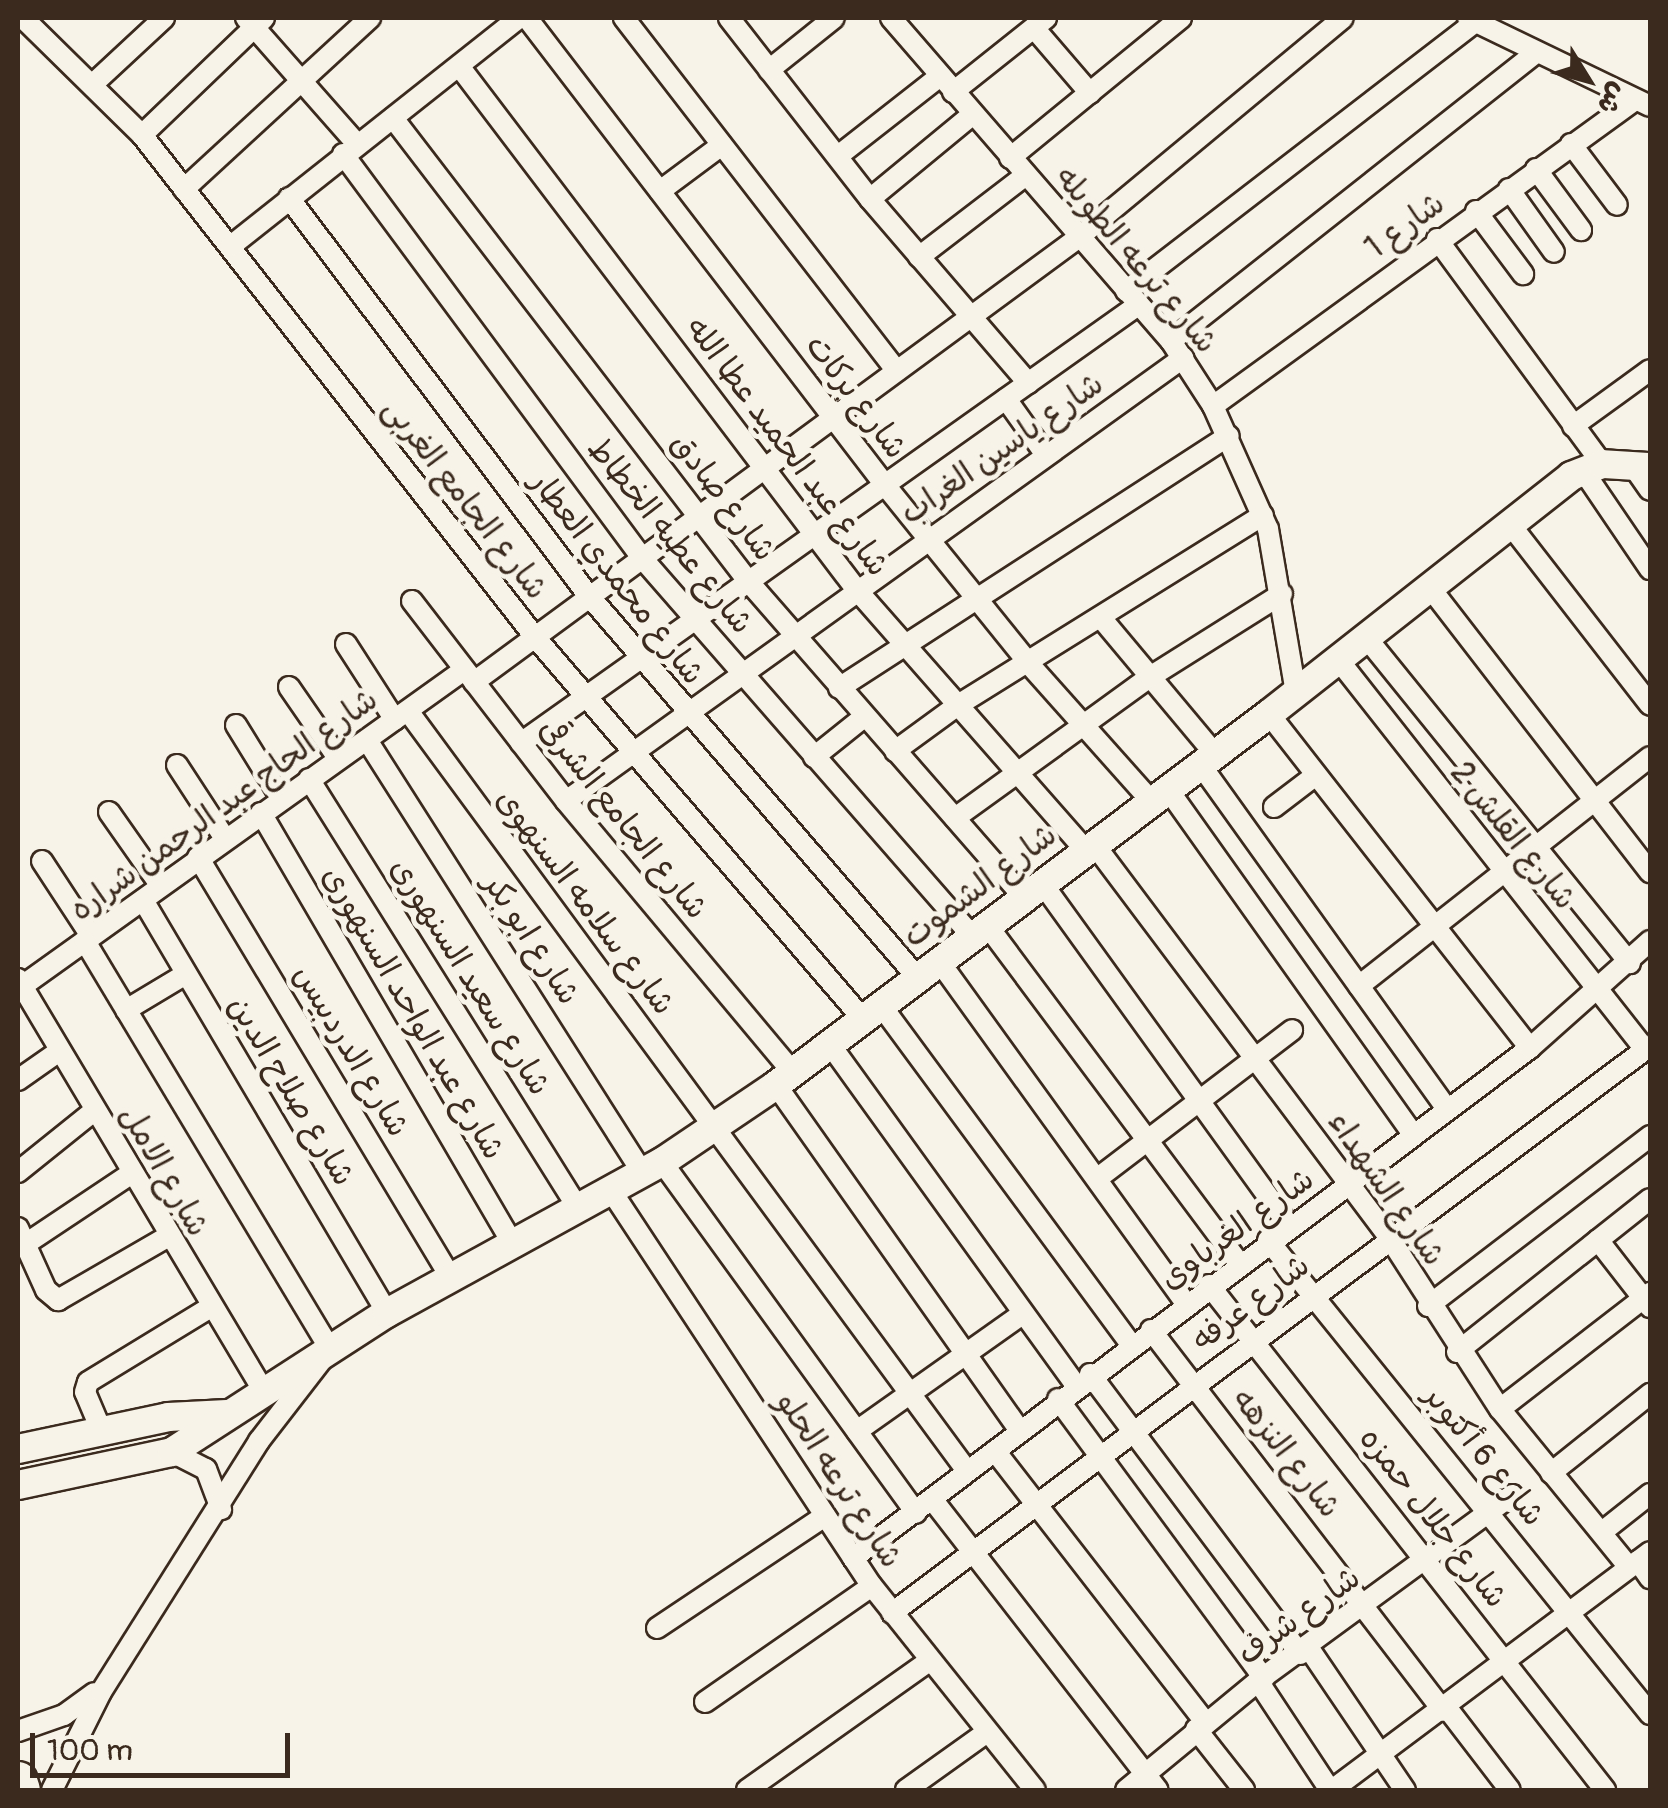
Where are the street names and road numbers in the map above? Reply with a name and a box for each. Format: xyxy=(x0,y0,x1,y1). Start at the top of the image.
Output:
street label: شارع ترعه الطويله xyxy=(1047,159,1225,361)
street label: شارع 1 xyxy=(1358,184,1452,268)
street label: شارع عبد الحميد عطا الله xyxy=(677,310,897,584)
street label: شارع بركات xyxy=(797,328,915,466)
street label: شارع ياسين الغراب xyxy=(893,365,1111,533)
street label: شارع الجامع الغربى xyxy=(374,391,556,607)
street label: شارع صادق xyxy=(662,425,784,569)
street label: شارع عطيه الخطاط xyxy=(579,430,761,642)
street label: شارع محمدي العطار xyxy=(522,464,712,692)
street label: شارع الحاج عبد الرحمن شراره xyxy=(63,681,385,929)
street label: شارع الجامع الشرقى xyxy=(530,711,716,927)
street label: شارع القلش 2 xyxy=(1442,755,1584,917)
street label: شارع سلامه السنهوى xyxy=(487,781,683,1023)
street label: شارع الشموت xyxy=(896,816,1064,956)
street label: شارع سعيد السنهورى xyxy=(382,851,558,1103)
street label: شارع عبد الواحد السنهورى xyxy=(313,860,513,1166)
street label: شارع ابو بكر xyxy=(474,866,588,1012)
street label: شارع الدردبيس xyxy=(285,958,417,1144)
street label: شارع صلاح الدين xyxy=(219,989,363,1193)
street label: شارع الامل xyxy=(111,1099,217,1243)
street label: شارع الشهداء xyxy=(1319,1105,1453,1273)
street label: شارع الغرباوى xyxy=(1152,1160,1322,1298)
street label: شارع عرفه xyxy=(1185,1246,1317,1360)
street label: شارع 6 أكتوبر xyxy=(1416,1378,1552,1534)
street label: شارع النزهه xyxy=(1223,1380,1349,1526)
street label: شارع ترعه الحلو xyxy=(768,1385,910,1575)
street label: شارع جلال حمزه xyxy=(1351,1420,1515,1616)
street label: شارع شرف xyxy=(1230,1559,1368,1673)

